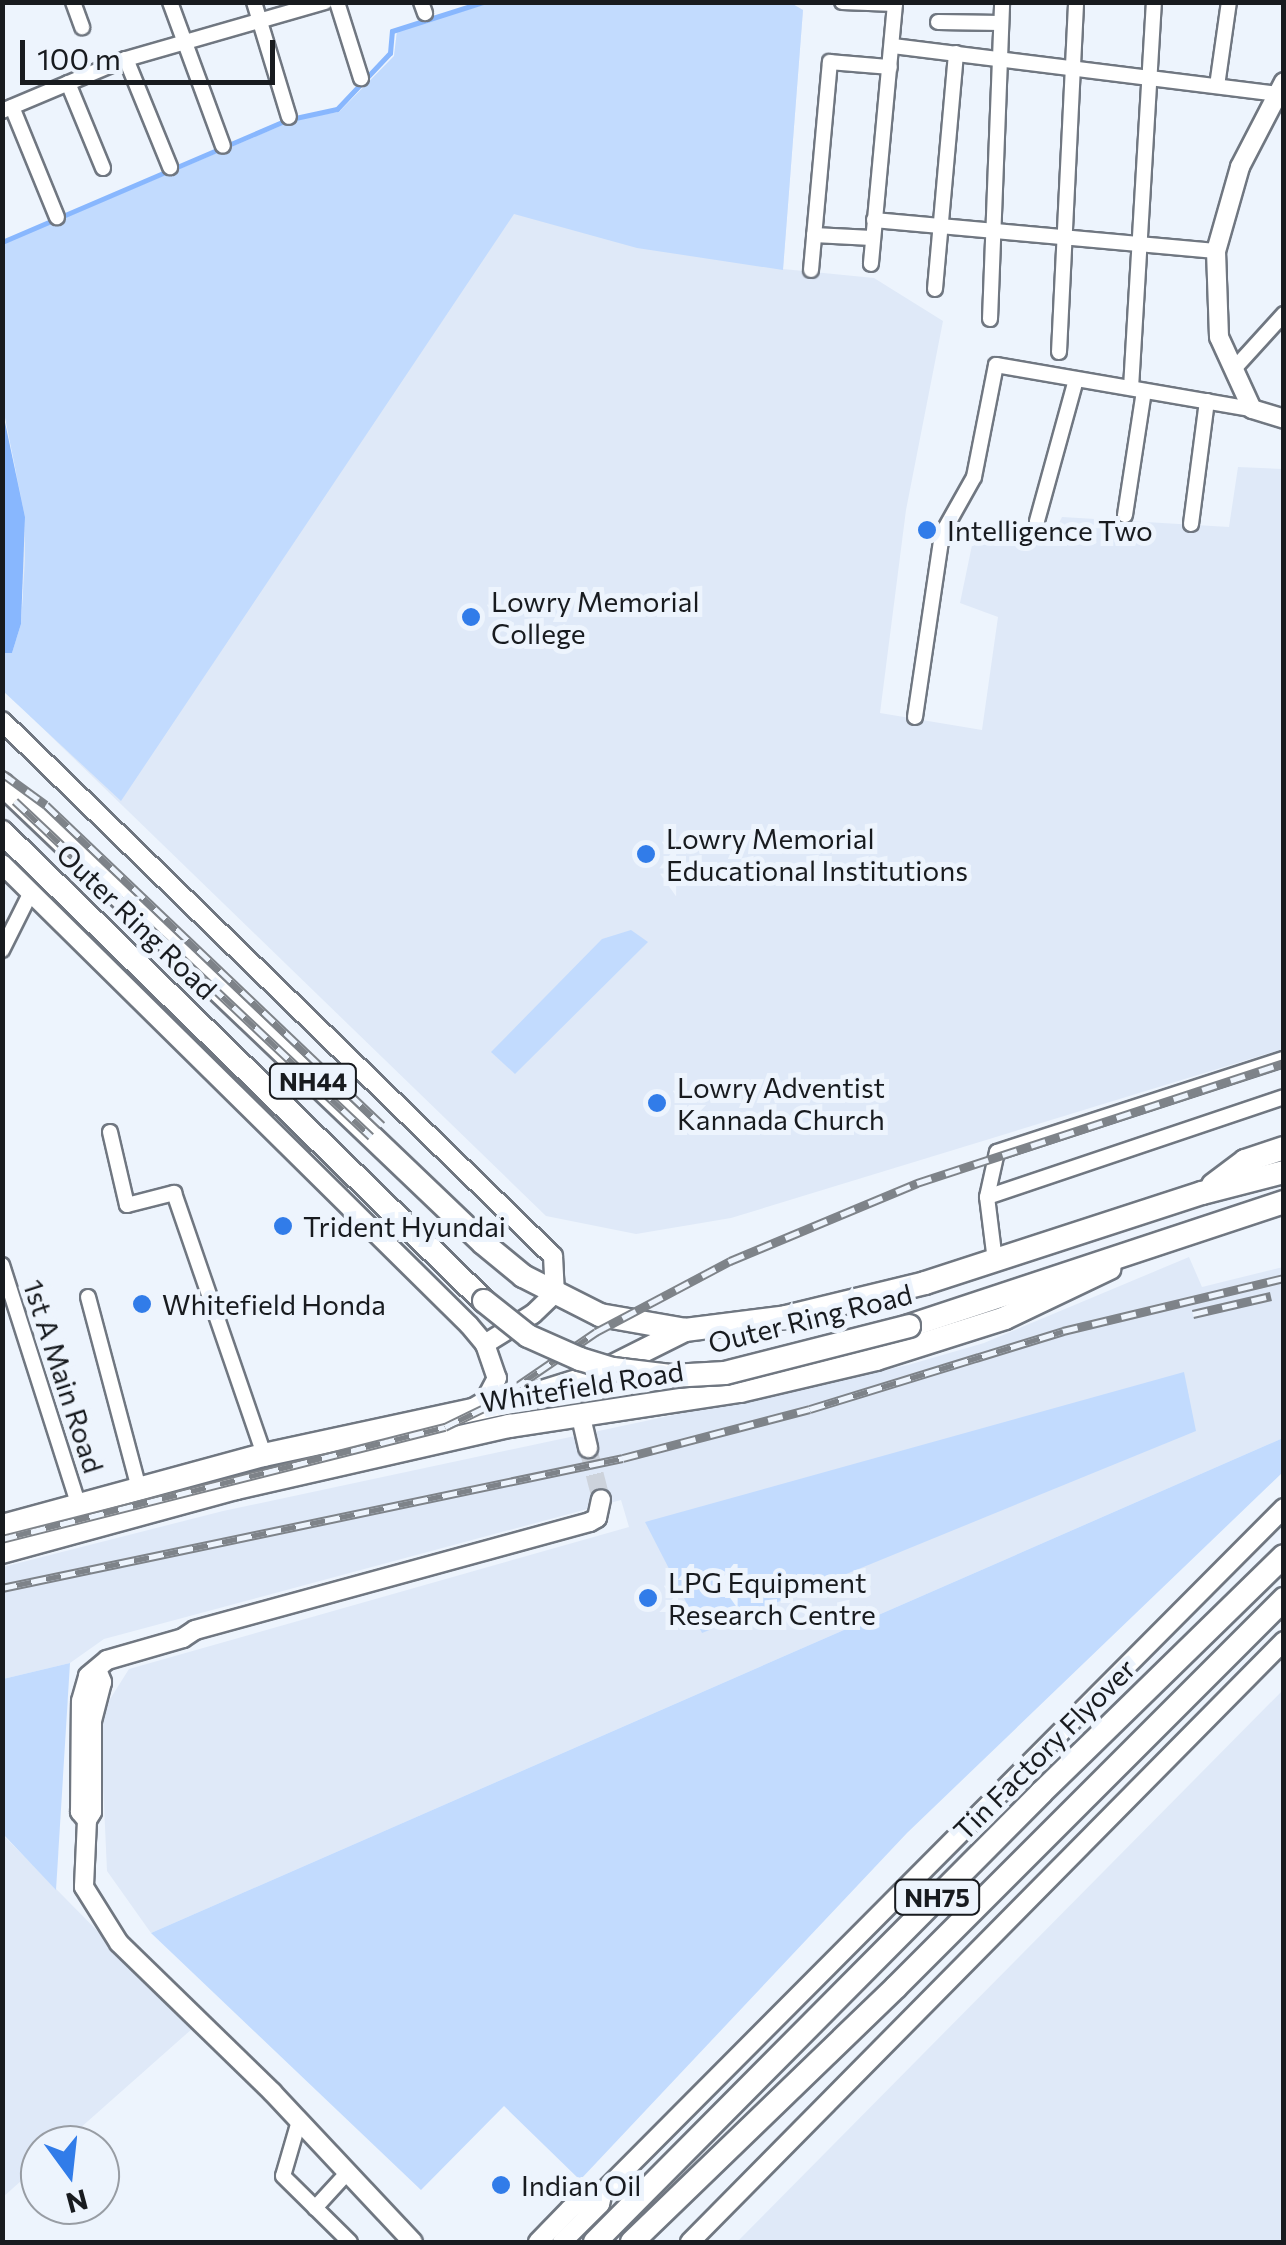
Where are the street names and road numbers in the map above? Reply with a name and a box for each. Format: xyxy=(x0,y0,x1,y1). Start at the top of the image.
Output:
street label: Outer Ring Road xyxy=(50,836,224,1006)
road number: NH44 xyxy=(268,1061,358,1101)
street label: 1st A Main Road xyxy=(17,1275,111,1477)
street label: Outer Ring Road xyxy=(705,1276,915,1360)
street label: Whitefield Road xyxy=(478,1353,686,1419)
street label: Tin Factory Flyover xyxy=(946,1651,1142,1847)
road number: NH75 xyxy=(892,1877,982,1917)

